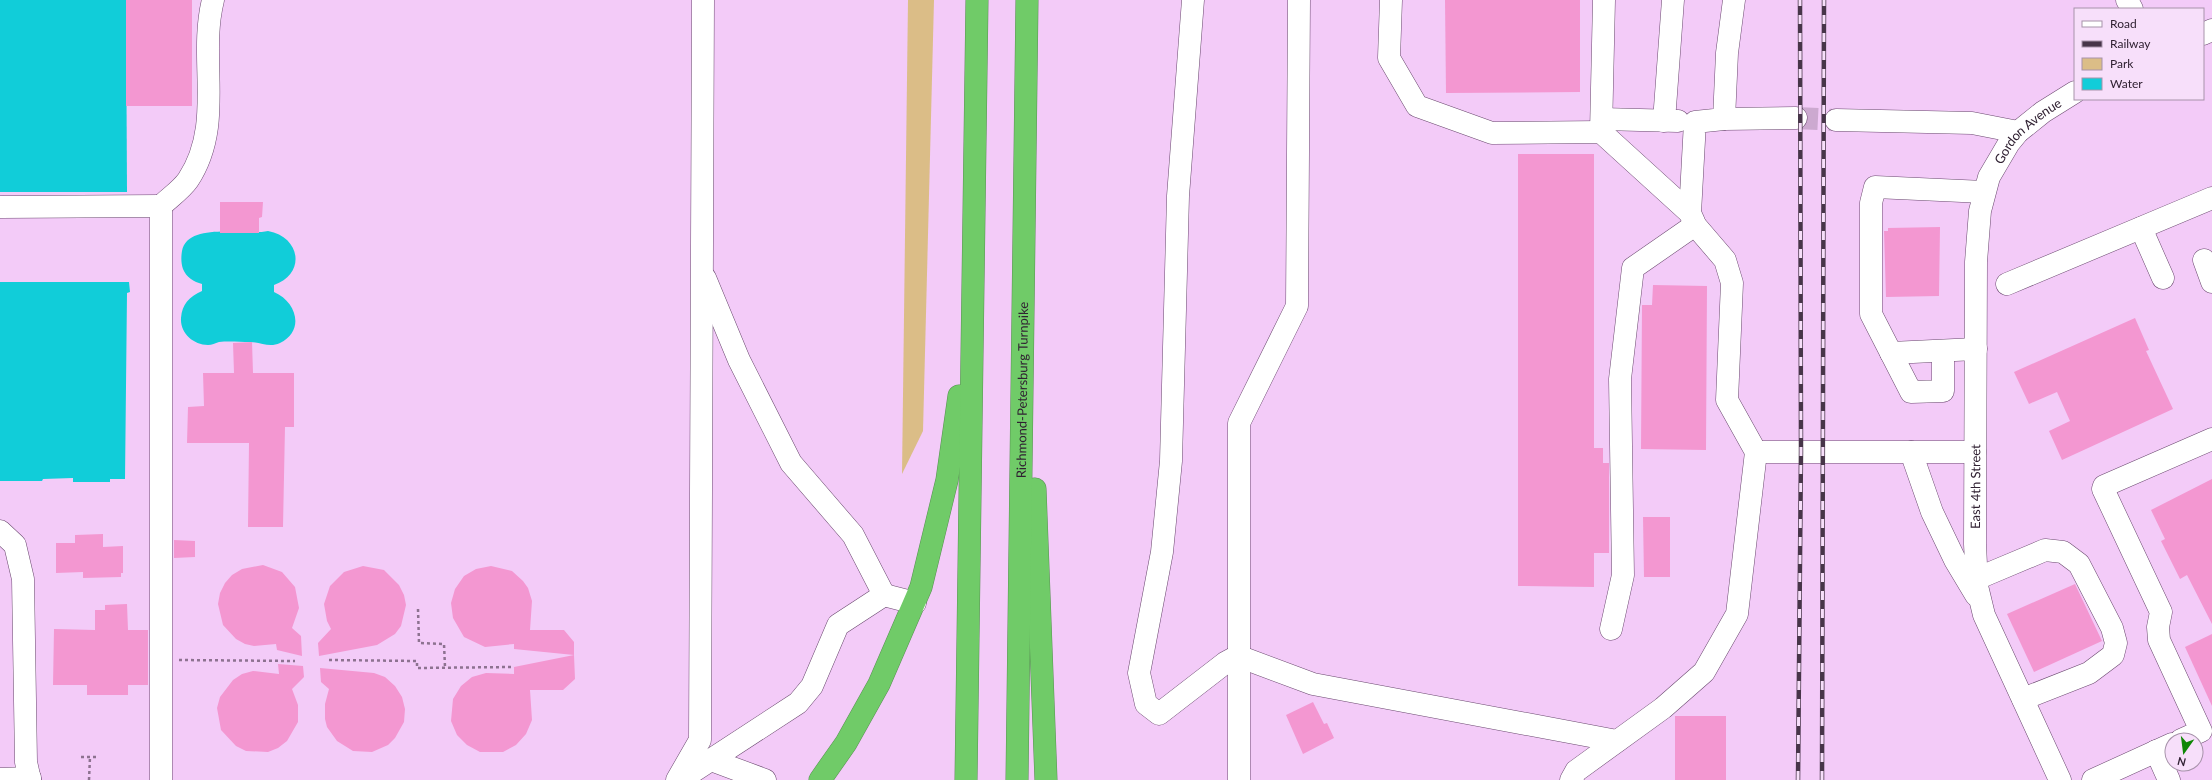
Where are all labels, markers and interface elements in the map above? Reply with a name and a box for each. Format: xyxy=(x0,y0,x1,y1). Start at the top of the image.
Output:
legend xyxy=(2074,8,2204,100)
text: Road xyxy=(2110,16,2137,31)
text: Railway xyxy=(2110,36,2151,51)
text: Park xyxy=(2110,56,2134,71)
text: Water xyxy=(2110,76,2143,91)
street label: Gordon Avenue xyxy=(1990,95,2064,167)
street label: Richmond-Petersburg Turnpike xyxy=(1013,302,1031,478)
street label: East 4th Street xyxy=(1967,444,1983,529)
north arrow xyxy=(2164,732,2204,772)
text: N xyxy=(2176,755,2187,770)

